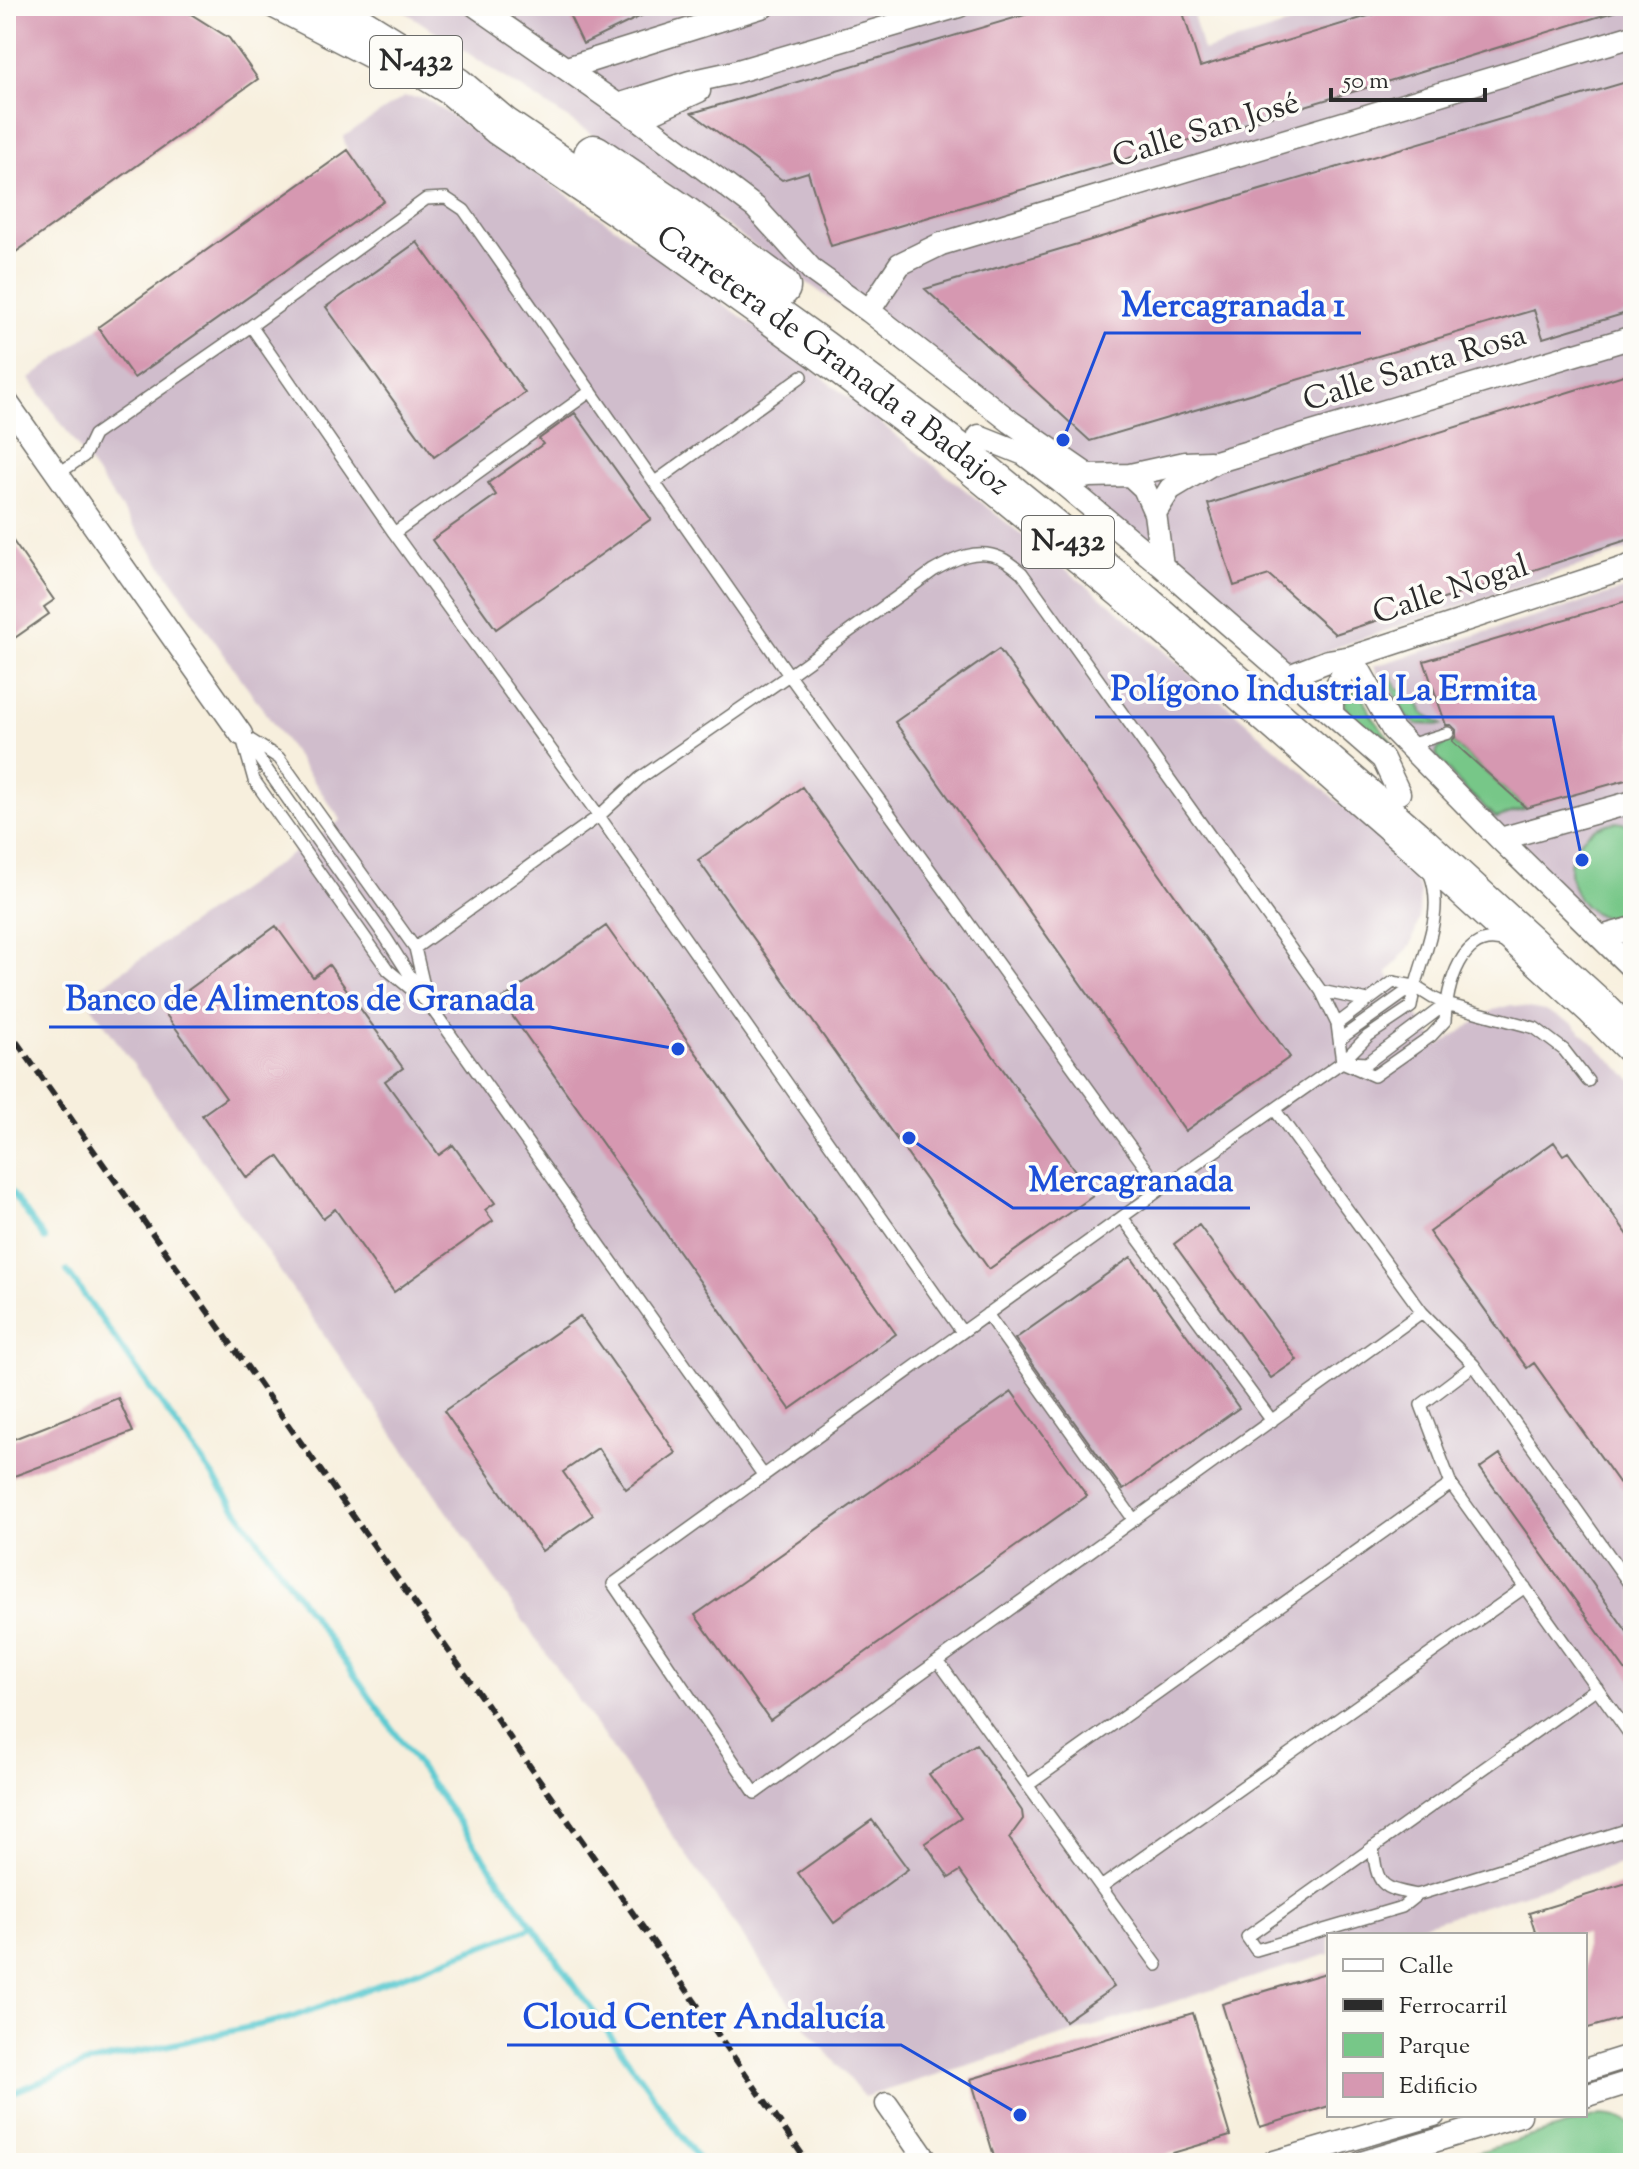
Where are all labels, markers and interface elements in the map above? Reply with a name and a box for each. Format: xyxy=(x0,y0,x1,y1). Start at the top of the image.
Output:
road number: N-432 xyxy=(370,36,462,88)
scale bar xyxy=(1331,52,1485,102)
text: 50 m xyxy=(1341,65,1389,99)
street label: Calle San José xyxy=(1107,81,1305,181)
street label: Carretera de Granada a Badajoz xyxy=(646,215,1019,508)
callout: Mercagranada 1 xyxy=(1105,275,1361,333)
text: Mercagranada 1 xyxy=(1121,283,1345,332)
street label: Calle Santa Rosa xyxy=(1298,313,1532,425)
road number: N-432 xyxy=(1022,516,1114,568)
street label: Calle Nogal xyxy=(1367,544,1535,638)
callout: Polígono Industrial La Ermita xyxy=(1095,659,1553,717)
text: Polígono Industrial La Ermita xyxy=(1111,667,1538,716)
callout: Banco de Alimentos de Granada xyxy=(49,969,550,1027)
text: Banco de Alimentos de Granada xyxy=(65,977,535,1026)
callout: Mercagranada xyxy=(1013,1150,1250,1208)
text: Mercagranada xyxy=(1028,1158,1234,1207)
legend xyxy=(1327,1933,1587,2117)
text: Calle xyxy=(1399,1950,1453,1984)
callout: Cloud Center Andalucía xyxy=(507,1987,901,2045)
text: Ferrocarril xyxy=(1399,1990,1508,2024)
text: Cloud Center Andalucía xyxy=(523,1995,886,2044)
text: Parque xyxy=(1399,2030,1470,2064)
text: Edificio xyxy=(1399,2070,1478,2104)

